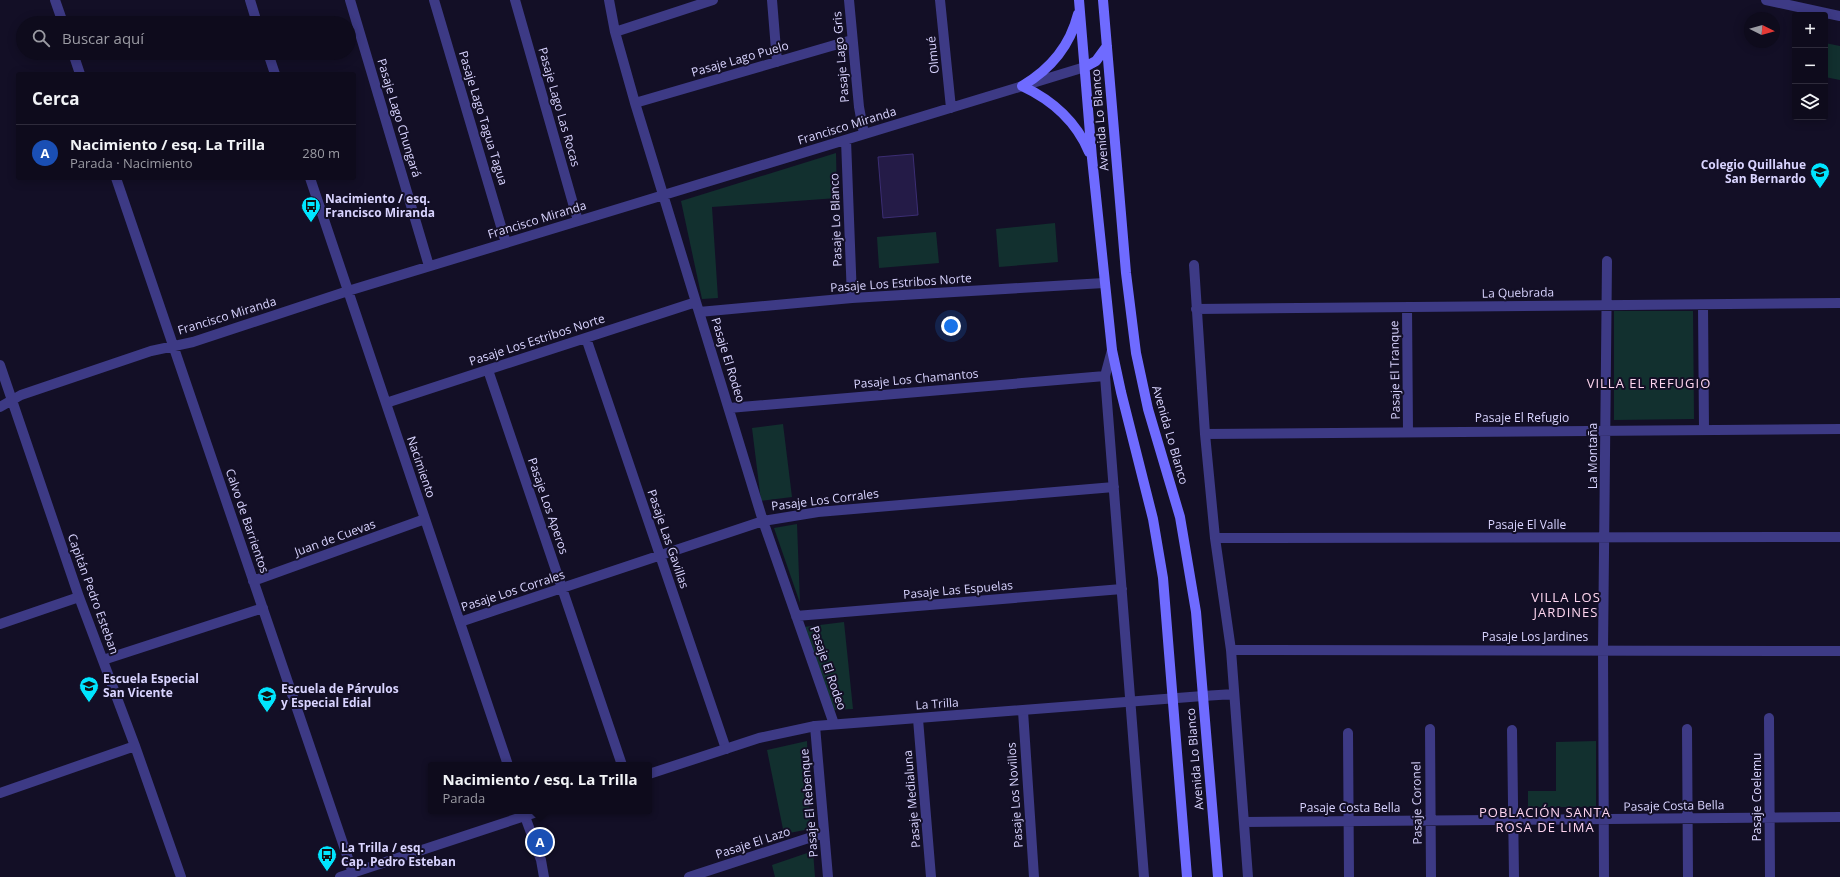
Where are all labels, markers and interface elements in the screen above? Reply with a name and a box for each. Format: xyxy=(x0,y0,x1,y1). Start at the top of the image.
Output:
street label: Pasaje Lago Gris xyxy=(828,11,853,103)
north arrow xyxy=(1744,12,1780,48)
map controls xyxy=(1792,12,1828,120)
button: + xyxy=(1792,12,1828,48)
search box xyxy=(16,16,356,60)
icon: search xyxy=(30,27,52,49)
text: Buscar aquí xyxy=(62,28,144,48)
street label: Olmué xyxy=(922,35,943,75)
street label: Pasaje Lago Puelo xyxy=(689,36,791,81)
street label: Pasaje Lago Las Rocas xyxy=(534,45,585,169)
button: − xyxy=(1792,48,1828,84)
street label: Pasaje Lago Tagua Tagua xyxy=(455,49,512,187)
street label: Pasaje Lago Chungará xyxy=(373,56,426,179)
street label: Avenida Lo Blanco xyxy=(1087,68,1112,172)
button: layers xyxy=(1792,84,1828,120)
text: Cerca xyxy=(32,87,80,110)
street label: Francisco Miranda xyxy=(795,102,898,149)
text: Nacimiento / esq. La Trilla xyxy=(70,134,265,154)
text: A xyxy=(41,144,49,162)
text: 280 m xyxy=(302,144,340,162)
text: Parada · Nacimiento xyxy=(70,154,193,172)
place label: Colegio Quillahue San Bernardo xyxy=(1701,156,1806,187)
school or university icon: Colegio Quillahue San Bernardo xyxy=(1809,161,1831,189)
street label: Pasaje Lo Blanco xyxy=(825,173,846,267)
place label: Nacimiento / esq. Francisco Miranda xyxy=(325,190,435,221)
bus stop icon: Nacimiento / esq. Francisco Miranda xyxy=(300,195,322,223)
street label: Francisco Miranda xyxy=(485,196,588,243)
street label: Pasaje Los Estribos Norte xyxy=(830,269,972,296)
street label: La Quebrada xyxy=(1482,283,1554,302)
street label: Francisco Miranda xyxy=(175,292,278,339)
street label: Pasaje Los Estribos Norte xyxy=(467,309,607,369)
street label: Pasaje El Rodeo xyxy=(707,315,749,404)
your location xyxy=(941,316,961,336)
street label: Pasaje El Tranque xyxy=(1385,320,1404,420)
street label: Pasaje Los Chamantos xyxy=(853,365,979,392)
district label: VILLA EL REFUGIO xyxy=(1587,374,1711,392)
street label: Avenida Lo Blanco xyxy=(1148,383,1193,486)
street label: Pasaje El Refugio xyxy=(1475,409,1569,426)
street label: La Montaña xyxy=(1584,423,1601,489)
street label: Nacimiento xyxy=(403,434,440,500)
street label: Pasaje Los Aperos xyxy=(524,455,573,557)
street label: Calvo de Barrientos xyxy=(222,466,273,576)
street label: Pasaje Los Corrales xyxy=(770,484,880,515)
street label: Pasaje Las Gavillas xyxy=(644,487,693,591)
street label: Juan de Cuevas xyxy=(291,515,378,560)
street label: Pasaje El Valle xyxy=(1488,516,1567,533)
street label: Capitán Pedro Esteban xyxy=(64,531,123,657)
street label: Pasaje Los Corrales xyxy=(459,566,567,615)
street label: Pasaje Las Espuelas xyxy=(902,576,1014,603)
district label: VILLA LOS JARDINES xyxy=(1531,588,1601,621)
street label: Pasaje El Rodeo xyxy=(806,624,851,712)
street label: Pasaje Los Jardines xyxy=(1482,628,1589,645)
place label: Escuela Especial San Vicente xyxy=(103,670,199,701)
school or university icon: Escuela Especial San Vicente xyxy=(78,675,100,703)
place label: Escuela de Párvulos y Especial Edial xyxy=(281,680,399,711)
school or university icon: Escuela de Párvulos y Especial Edial xyxy=(256,685,278,713)
street label: La Trilla xyxy=(915,694,959,713)
street label: Avenida Lo Blanco xyxy=(1182,707,1207,811)
street label: Pasaje Los Novillos xyxy=(1002,741,1027,848)
street label: Pasaje El Rebenque xyxy=(795,748,822,858)
street label: Pasaje Medialuna xyxy=(899,749,924,849)
street label: Pasaje Coelemu xyxy=(1748,753,1765,841)
street label: Pasaje Coronel xyxy=(1407,761,1426,845)
popup xyxy=(428,762,652,814)
text: Nacimiento / esq. La Trilla xyxy=(442,769,638,789)
text: Parada xyxy=(442,789,485,807)
street label: Pasaje Costa Bella xyxy=(1623,796,1725,815)
street label: Pasaje Costa Bella xyxy=(1300,799,1400,816)
district label: POBLACIÓN SANTA ROSA DE LIMA xyxy=(1479,803,1611,836)
street label: Pasaje El Lazo xyxy=(713,822,792,863)
pin: A xyxy=(527,827,553,857)
place label: La Trilla / esq. Cap. Pedro Esteban xyxy=(341,839,456,870)
bus stop icon: La Trilla / esq. Cap. Pedro Esteban xyxy=(316,844,338,872)

